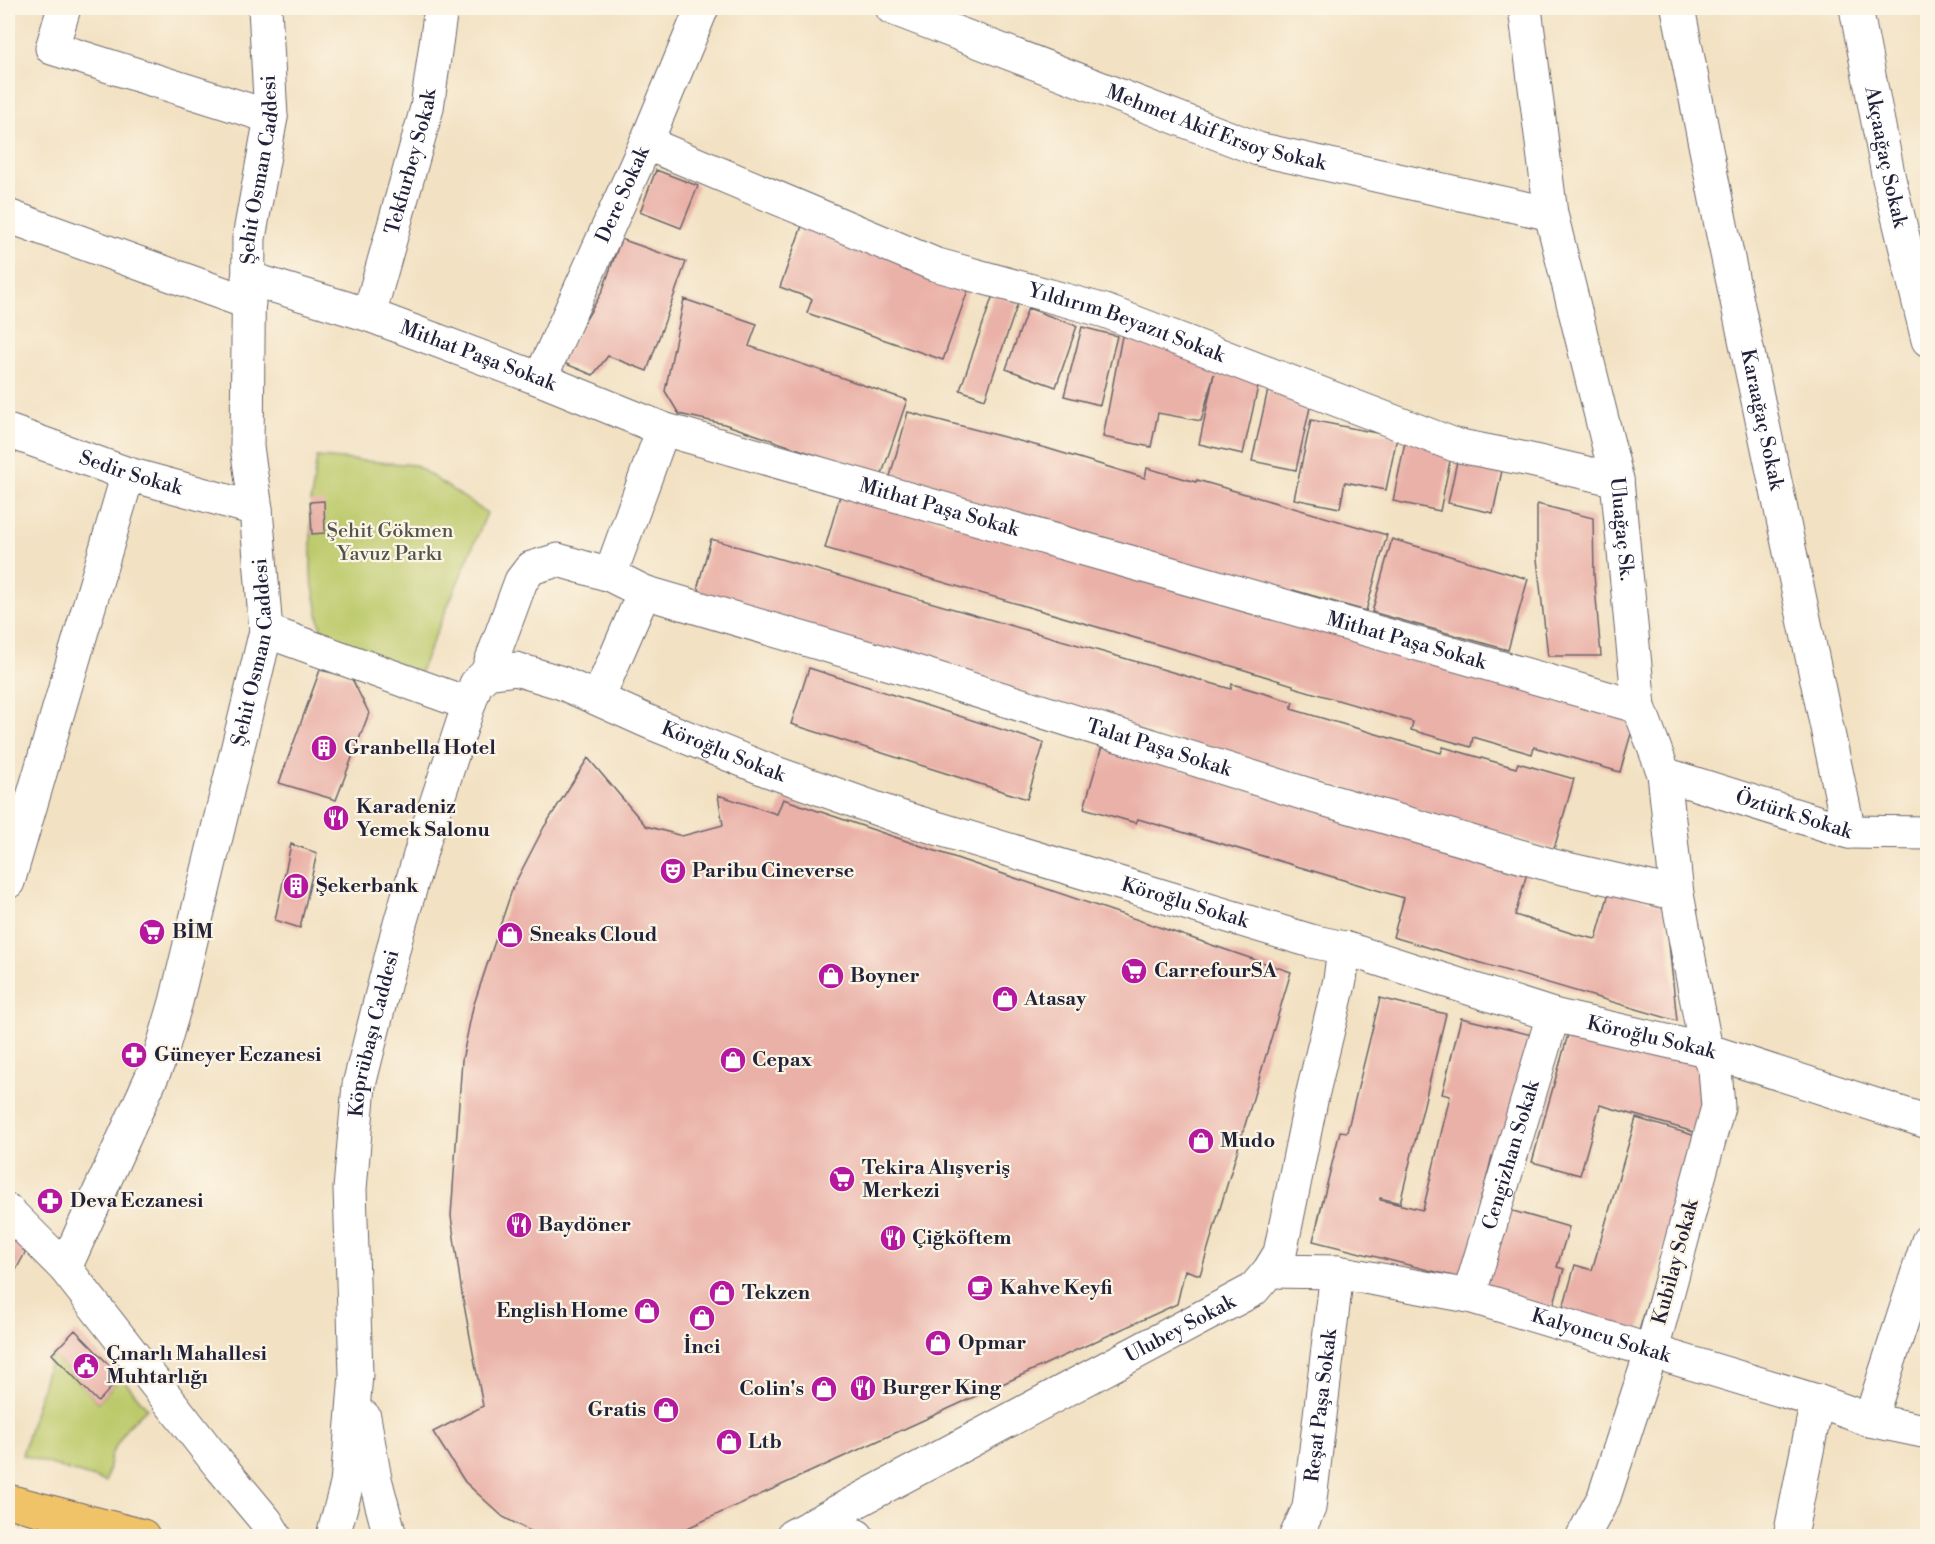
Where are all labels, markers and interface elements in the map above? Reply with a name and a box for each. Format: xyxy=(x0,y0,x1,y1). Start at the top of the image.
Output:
street label: Şehit Osman Caddesi xyxy=(236,74,284,264)
street label: Mehmet Akif Ersoy Sokak xyxy=(1103,79,1330,177)
street label: Akçaağaç Sokak xyxy=(1859,84,1913,232)
street label: Tekfurbey Sokak xyxy=(380,86,442,237)
street label: Dere Sokak xyxy=(590,141,656,247)
street label: Yıldırım Beyazıt Sokak xyxy=(1025,278,1230,369)
street label: Mithat Paşa Sokak xyxy=(397,315,561,397)
street label: Karaağaç Sokak xyxy=(1735,347,1789,494)
street label: Sedir Sokak xyxy=(76,445,187,501)
street label: Mithat Paşa Sokak xyxy=(856,473,1023,543)
street label: Uluağaç Sk. xyxy=(1604,476,1639,582)
park label: Şehit Gökmen Yavuz Parkı xyxy=(326,519,454,567)
street label: Şehit Osman Caddesi xyxy=(226,557,278,749)
street label: Mithat Paşa Sokak xyxy=(1324,606,1491,676)
street label: Talat Paşa Sokak xyxy=(1083,714,1236,783)
street label: Köroğlu Sokak xyxy=(658,716,790,788)
building icon: Granbella Hotel xyxy=(309,733,339,763)
place label: Granbella Hotel xyxy=(344,736,496,761)
street label: Öztürk Sokak xyxy=(1732,784,1857,845)
place label: Karadeniz Yemek Salonu xyxy=(356,795,490,843)
restaurant icon: Karadeniz Yemek Salonu xyxy=(321,803,351,833)
theatre icon: Paribu Cineverse xyxy=(658,856,688,886)
place label: Paribu Cineverse xyxy=(692,859,854,884)
building icon: Şekerbank xyxy=(281,871,311,901)
street label: Köroğlu Sokak xyxy=(1118,872,1253,934)
place label: Şekerbank xyxy=(316,874,419,899)
supermarket icon: BİM xyxy=(137,917,167,947)
place label: BİM xyxy=(172,918,214,945)
shop icon: Sneaks Cloud xyxy=(495,920,525,950)
place label: Sneaks Cloud xyxy=(530,923,658,948)
street label: Köprübaşı Caddesi xyxy=(344,947,405,1118)
supermarket icon: CarrefourSA xyxy=(1119,956,1149,986)
place label: CarrefourSA xyxy=(1154,959,1277,984)
shop icon: Boyner xyxy=(816,961,846,991)
place label: Boyner xyxy=(850,964,920,989)
shop icon: Atasay xyxy=(990,984,1020,1014)
place label: Atasay xyxy=(1023,987,1087,1012)
street label: Köroğlu Sokak xyxy=(1585,1011,1721,1065)
pharmacy icon: Güneyer Eczanesi xyxy=(119,1040,149,1070)
place label: Güneyer Eczanesi xyxy=(154,1043,322,1068)
shop icon: Cepax xyxy=(718,1045,748,1075)
place label: Cepax xyxy=(752,1048,812,1073)
street label: Cengizhan Sokak xyxy=(1477,1076,1546,1233)
shop icon: Mudo xyxy=(1186,1126,1216,1156)
place label: Mudo xyxy=(1220,1129,1275,1154)
place label: Tekira Alışveriş Merkezi xyxy=(862,1156,1010,1204)
supermarket icon: Tekira Alışveriş Merkezi xyxy=(827,1164,857,1194)
pharmacy icon: Deva Eczanesi xyxy=(35,1186,65,1216)
place label: Deva Eczanesi xyxy=(70,1189,204,1214)
street label: Kubilay Sokak xyxy=(1647,1195,1705,1327)
restaurant icon: Baydöner xyxy=(504,1210,534,1240)
place label: Baydöner xyxy=(538,1213,631,1238)
restaurant icon: Çiğköftem xyxy=(878,1223,908,1253)
place label: Çiğköftem xyxy=(912,1226,1011,1251)
cafe icon: Kahve Keyfi xyxy=(965,1273,995,1303)
place label: Kahve Keyfi xyxy=(1000,1276,1112,1301)
shop icon: Tekzen xyxy=(707,1278,737,1308)
place label: Tekzen xyxy=(742,1281,811,1306)
street label: Ulubey Sokak xyxy=(1121,1288,1241,1369)
shop icon: English Home xyxy=(632,1296,662,1326)
place label: English Home xyxy=(496,1299,628,1324)
shop icon: İnci xyxy=(687,1303,717,1333)
street label: Kalyoncu Sokak xyxy=(1528,1303,1675,1369)
street label: Reşat Paşa Sokak xyxy=(1300,1326,1343,1484)
shop icon: Opmar xyxy=(923,1328,953,1358)
place label: Opmar xyxy=(958,1331,1026,1356)
place label: İnci xyxy=(684,1333,721,1360)
place label: Çınarlı Mahallesi Muhtarlığı xyxy=(106,1342,268,1390)
public building icon: Çınarlı Mahallesi Muhtarlığı xyxy=(71,1351,101,1381)
restaurant icon: Burger King xyxy=(848,1373,878,1403)
shop icon: Colin's xyxy=(809,1374,839,1404)
place label: Burger King xyxy=(882,1376,1001,1401)
place label: Colin's xyxy=(739,1377,804,1402)
shop icon: Gratis xyxy=(651,1395,681,1425)
place label: Gratis xyxy=(587,1398,646,1423)
shop icon: Ltb xyxy=(714,1427,744,1457)
place label: Ltb xyxy=(748,1430,782,1455)

